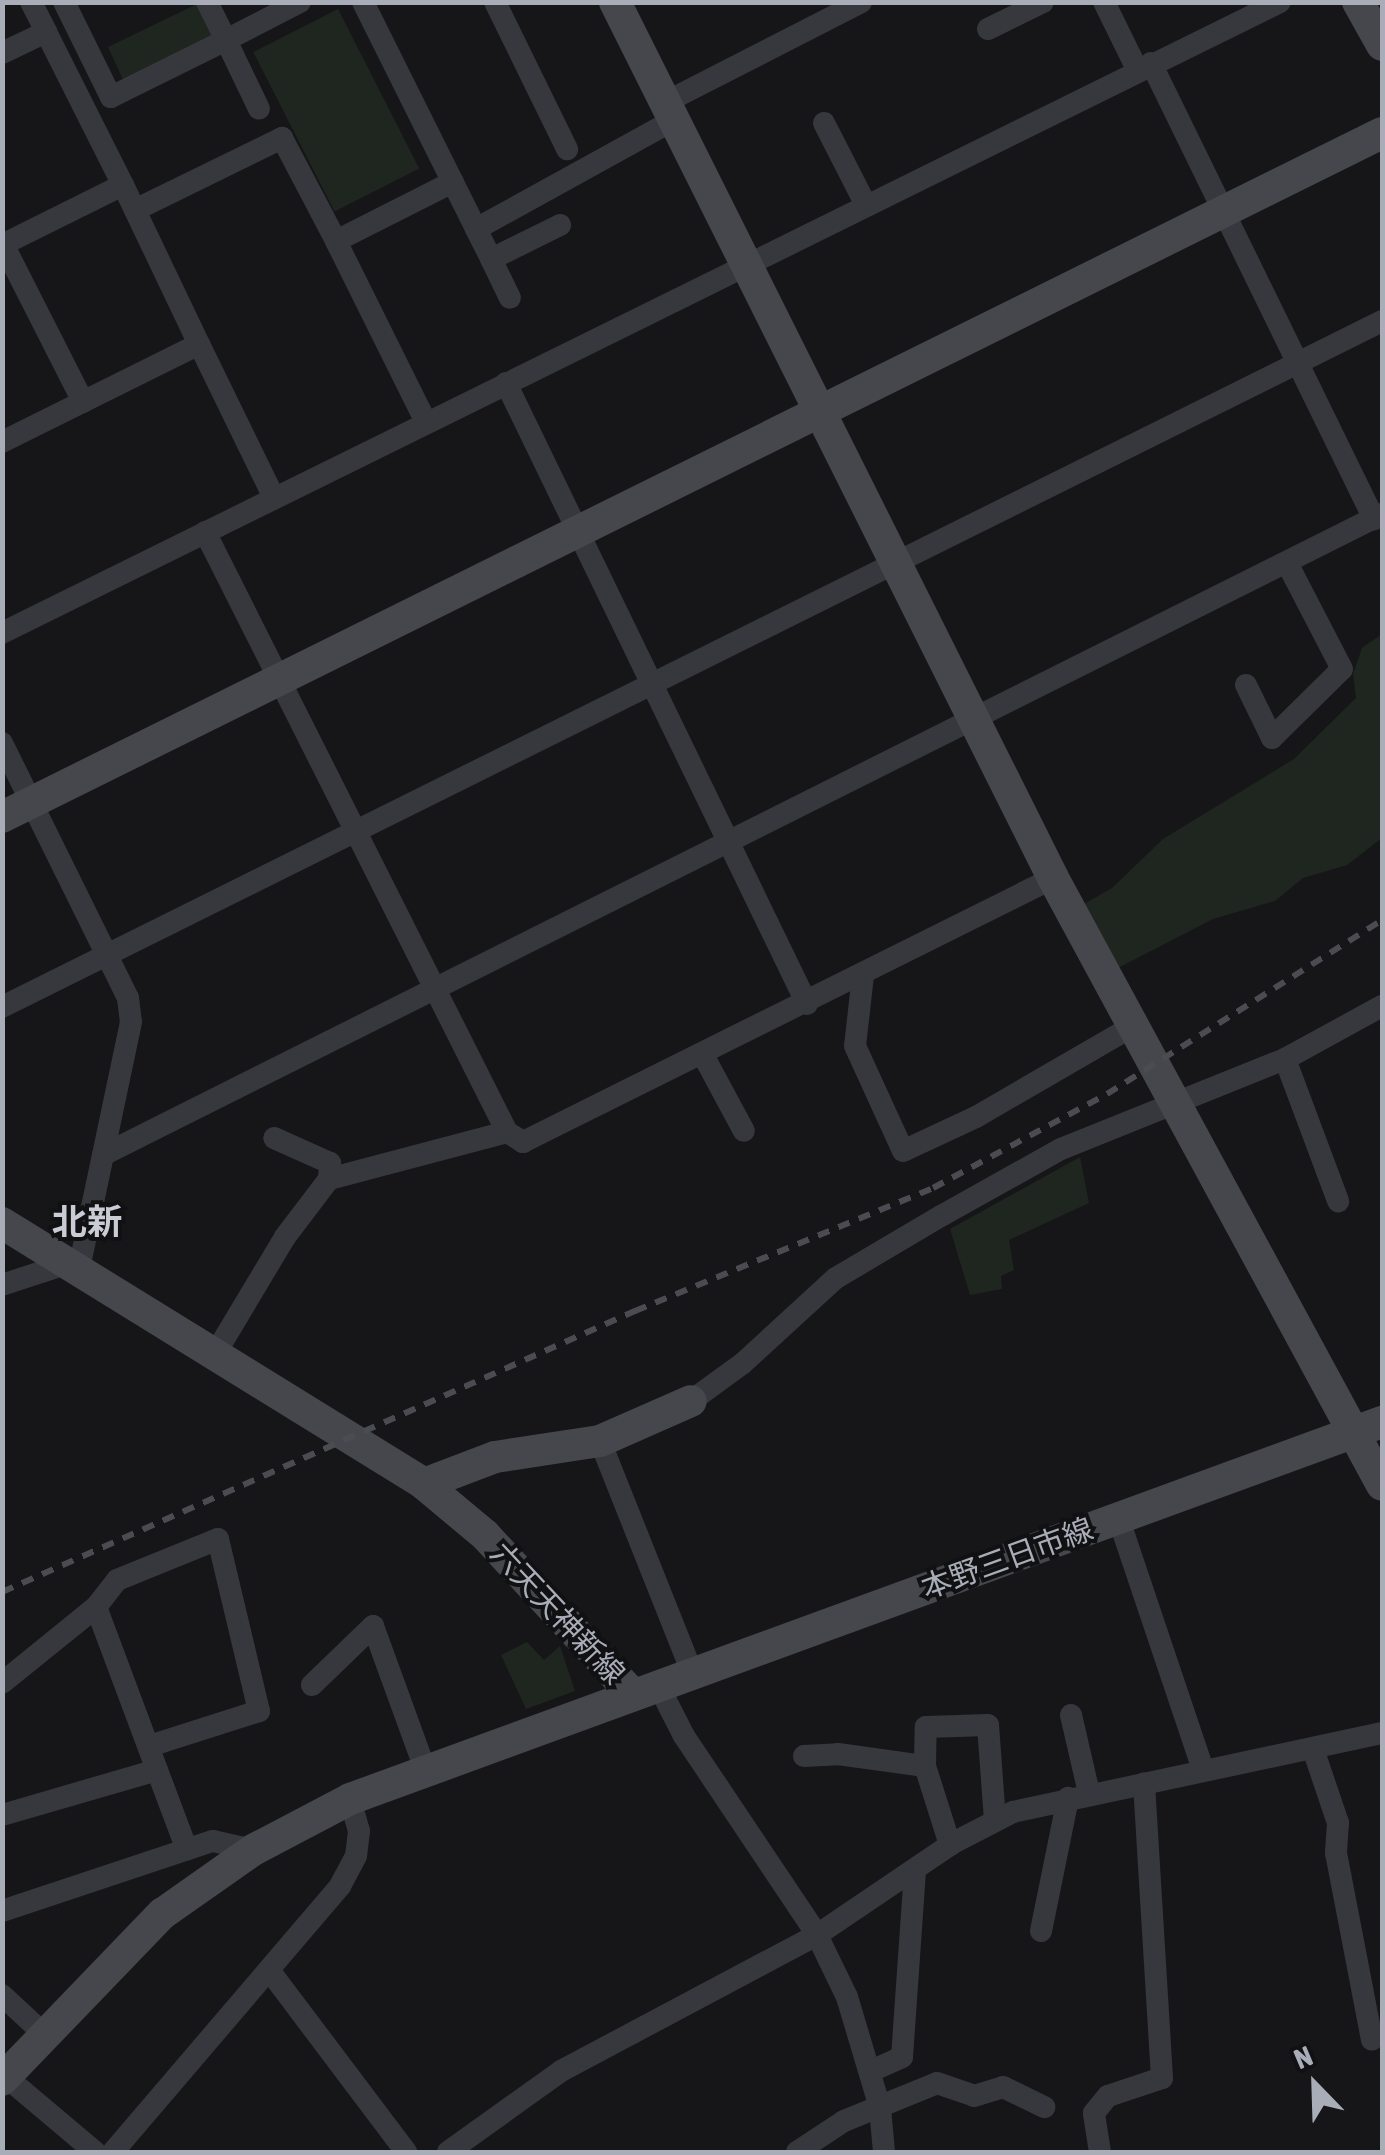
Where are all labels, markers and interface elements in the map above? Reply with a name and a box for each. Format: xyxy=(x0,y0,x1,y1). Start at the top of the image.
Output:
district label: 北新 xyxy=(52,1200,122,1242)
street label: 本野三日市線 xyxy=(916,1510,1098,1606)
street label: 六天天神新線 xyxy=(483,1535,633,1691)
north arrow xyxy=(1265,2035,1365,2135)
text: N xyxy=(1289,2039,1317,2075)

